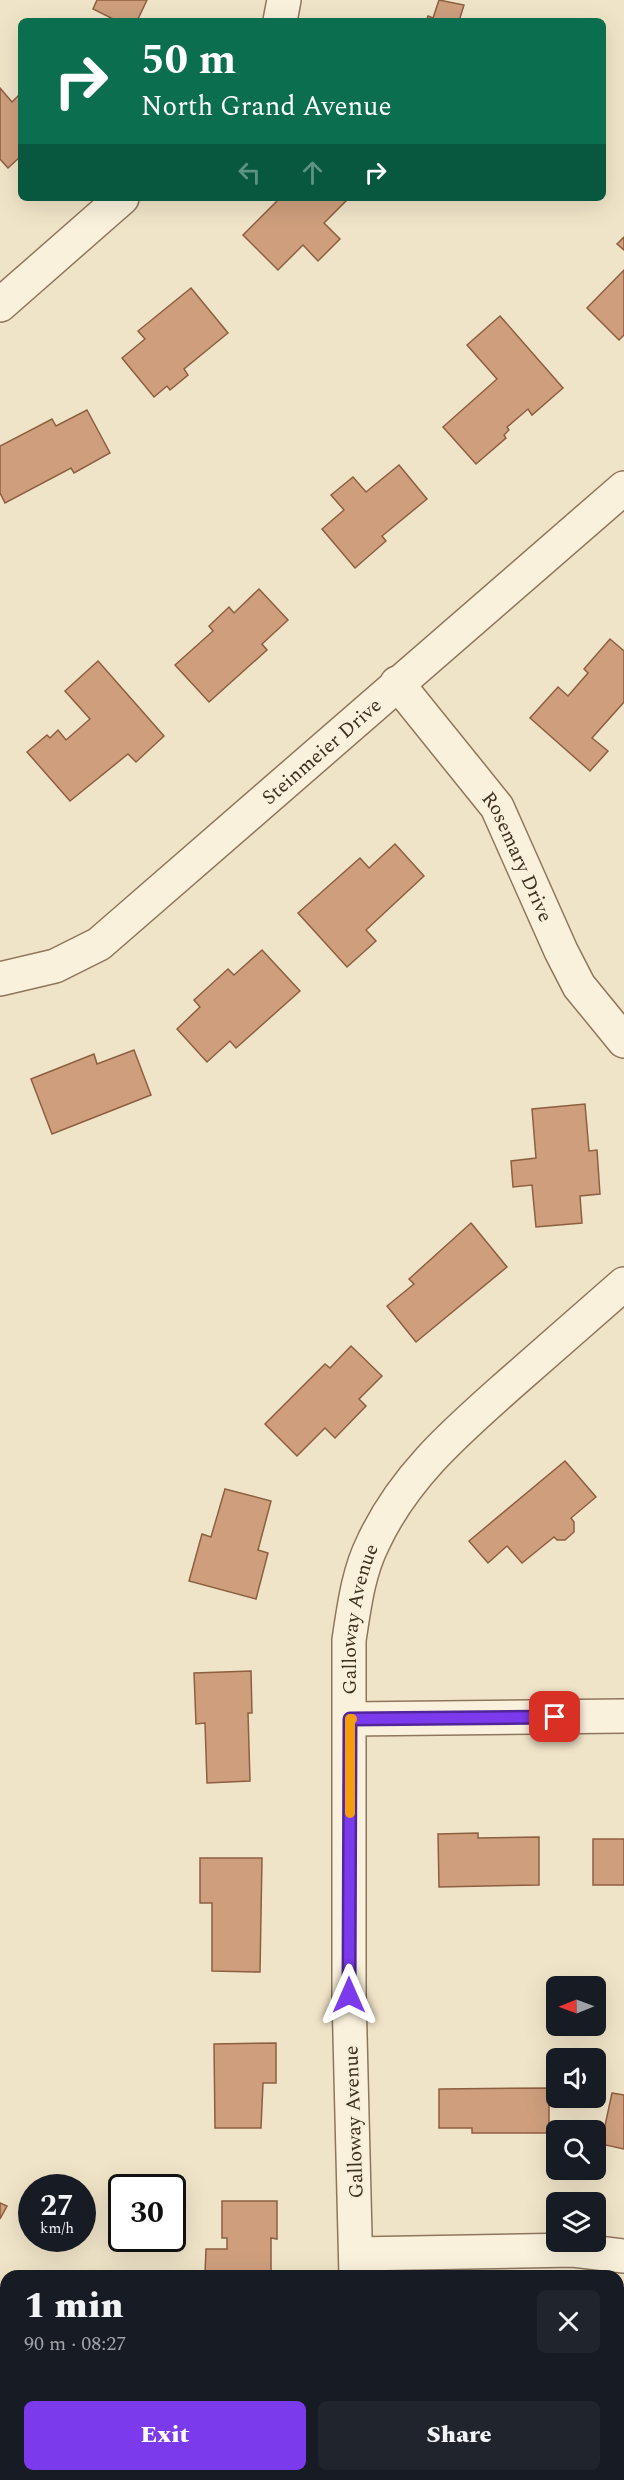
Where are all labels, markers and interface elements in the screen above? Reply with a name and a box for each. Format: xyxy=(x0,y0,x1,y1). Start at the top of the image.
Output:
text: 50 m xyxy=(141,29,236,92)
icon: right xyxy=(42,42,120,120)
text: North Grand Avenue xyxy=(141,86,392,128)
icon: left xyxy=(233,156,266,189)
icon: ahead xyxy=(296,156,329,189)
icon: right xyxy=(359,156,392,189)
street label: Steinmeier Drive xyxy=(255,691,388,812)
street label: Rosemary Drive xyxy=(474,785,560,927)
street label: Galloway Avenue xyxy=(334,1539,387,1695)
pin xyxy=(529,1691,580,1742)
icon: arrive xyxy=(538,1700,571,1733)
position arrow xyxy=(317,1963,381,2027)
north arrow xyxy=(546,1976,606,2036)
map controls xyxy=(546,1976,606,2252)
street label: Galloway Avenue xyxy=(336,2045,372,2199)
button: sound xyxy=(546,2048,606,2108)
button: search xyxy=(546,2120,606,2180)
speed limit sign: 30 xyxy=(108,2174,186,2252)
text: 27 xyxy=(40,2183,74,2229)
button: layers xyxy=(546,2192,606,2252)
text: km/h xyxy=(40,2217,74,2240)
text: 1 min xyxy=(24,2279,124,2334)
button: close xyxy=(537,2290,600,2353)
text: 90 m · 08:27 xyxy=(24,2329,126,2359)
button: Exit xyxy=(24,2401,306,2470)
button: Share xyxy=(318,2401,600,2470)

